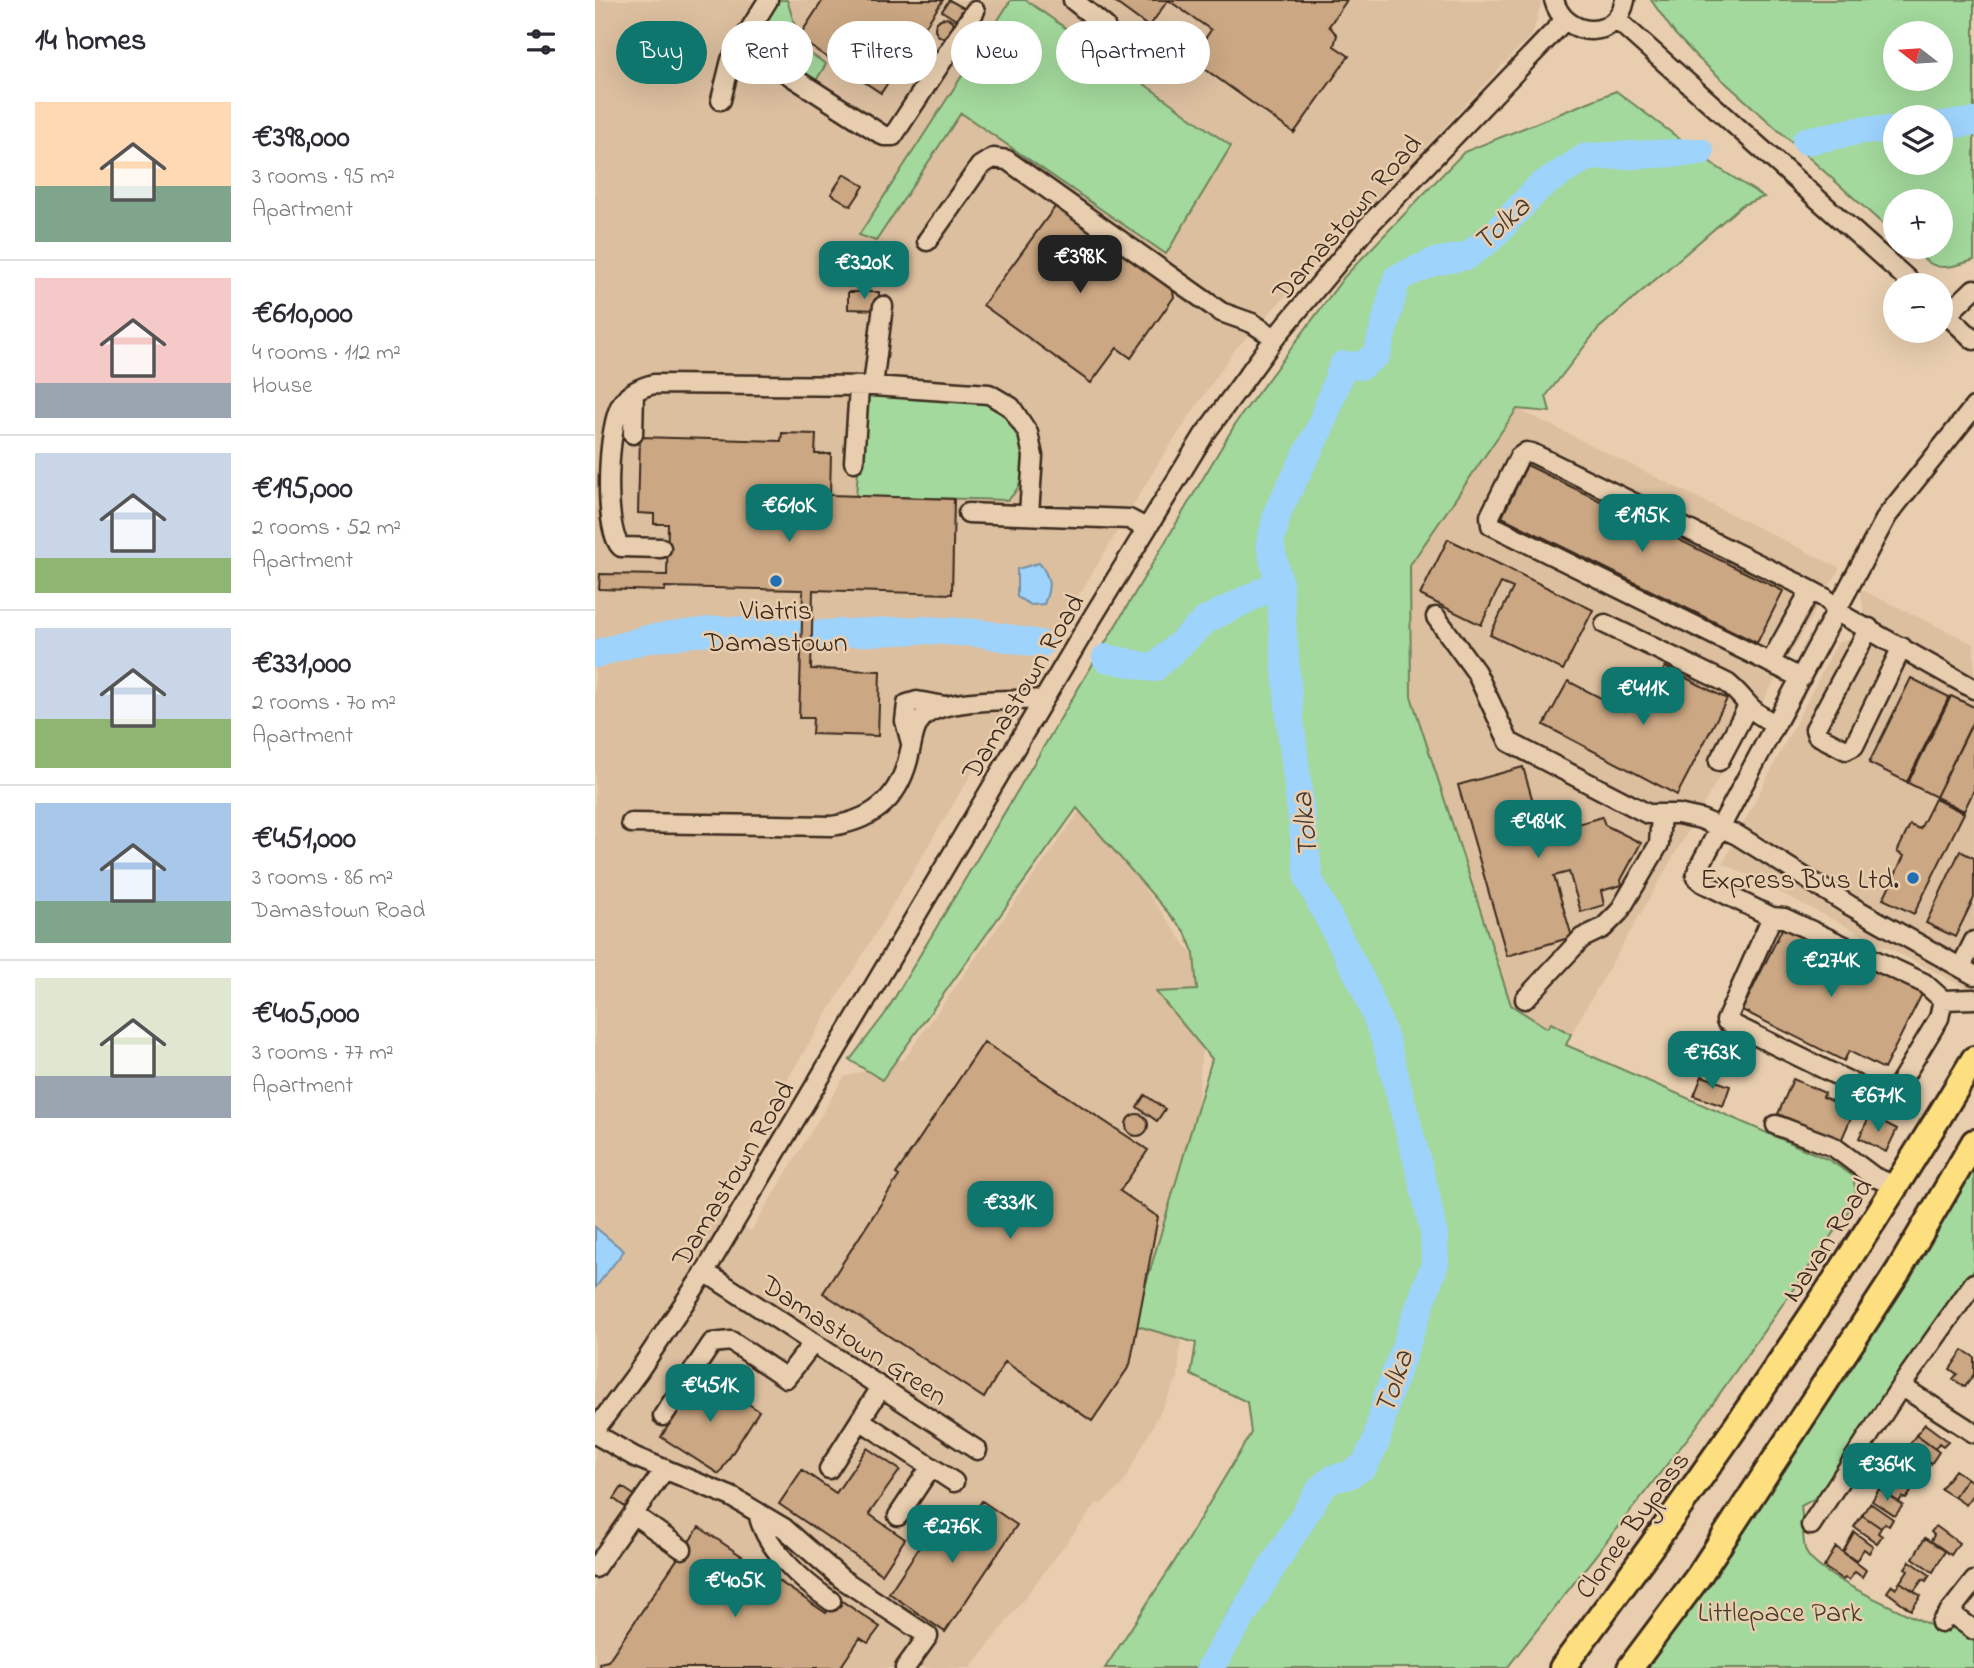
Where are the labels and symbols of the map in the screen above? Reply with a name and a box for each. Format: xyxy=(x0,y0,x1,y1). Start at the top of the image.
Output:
north arrow xyxy=(1883,21,1953,91)
street label: Damastown Road xyxy=(1263,126,1433,313)
water label: Tolka xyxy=(1464,186,1542,263)
pin: €398K xyxy=(1031,236,1129,295)
pin: €320K xyxy=(815,242,913,301)
pin: €610K xyxy=(740,484,838,544)
pin: €195K xyxy=(1593,494,1691,554)
marker: Viatris Damastown xyxy=(768,573,784,589)
street label: Damastown Road xyxy=(953,587,1097,790)
place label: Viatris Damastown xyxy=(704,592,847,665)
pin: €411K xyxy=(1594,668,1692,727)
water label: Tolka xyxy=(1282,789,1332,859)
pin: €484K xyxy=(1489,800,1587,860)
place label: Express Bus Ltd. xyxy=(1700,861,1899,902)
marker: Express Bus Ltd. xyxy=(1905,870,1921,886)
pin: €274K xyxy=(1782,940,1880,999)
pin: €763K xyxy=(1663,1032,1761,1091)
street label: Damastown Road xyxy=(663,1074,807,1277)
pin: €671K xyxy=(1829,1074,1927,1134)
street label: Navan Road xyxy=(1773,1170,1885,1311)
pin: €331K xyxy=(961,1182,1059,1241)
street label: Damastown Green xyxy=(751,1266,954,1418)
water label: Tolka xyxy=(1364,1344,1427,1421)
pin: €451K xyxy=(661,1364,759,1424)
street label: Clonee Bypass xyxy=(1566,1444,1701,1608)
pin: €364K xyxy=(1838,1444,1936,1503)
pin: €276K xyxy=(903,1506,1001,1565)
pin: €405K xyxy=(686,1560,784,1619)
park label: Littlepace Park xyxy=(1698,1594,1863,1635)

